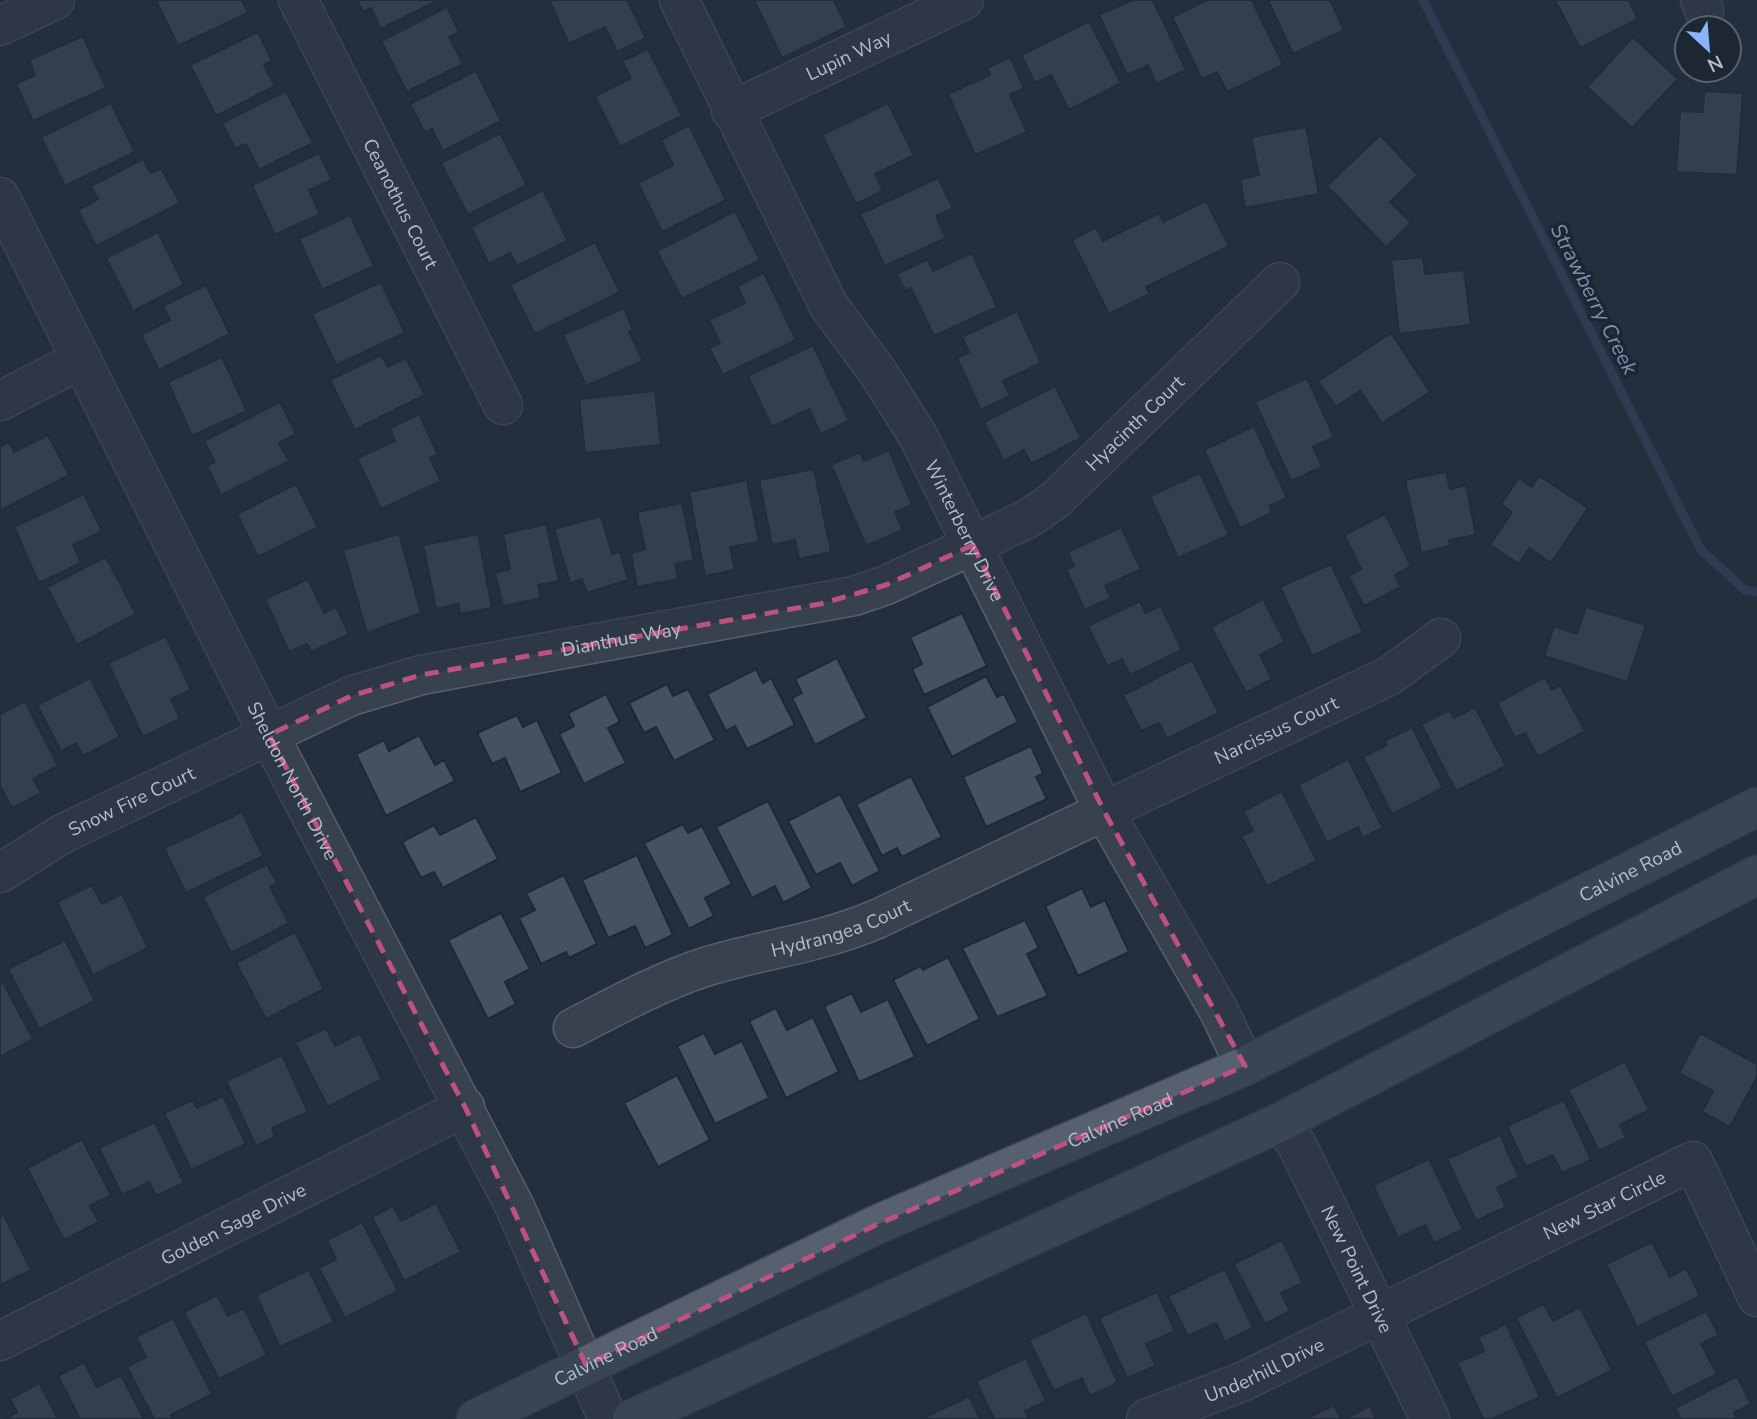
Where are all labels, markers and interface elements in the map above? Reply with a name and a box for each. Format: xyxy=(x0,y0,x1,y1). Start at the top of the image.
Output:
north arrow xyxy=(1673,14,1743,84)
street label: Lupin Way xyxy=(802,24,896,87)
text: N xyxy=(1703,49,1727,78)
street label: Ceanothus Court xyxy=(356,134,444,274)
water label: Strawberry Creek xyxy=(1544,219,1644,380)
street label: Hyacinth Court xyxy=(1080,369,1191,477)
street label: Winterberry Drive xyxy=(918,456,1010,606)
street label: Dianthus Way xyxy=(559,616,683,663)
street label: Narcissus Court xyxy=(1210,690,1343,771)
street label: Sheldon North Drive xyxy=(240,697,344,865)
street label: Snow Fire Court xyxy=(64,760,200,843)
street label: Calvine Road xyxy=(1575,835,1687,909)
street label: Hydrangea Court xyxy=(769,893,916,964)
street label: Calvine Road xyxy=(1063,1087,1177,1155)
street label: New Star Circle xyxy=(1539,1164,1670,1247)
street label: Golden Sage Drive xyxy=(156,1177,311,1272)
street label: New Point Drive xyxy=(1314,1201,1398,1338)
street label: Calvine Road xyxy=(550,1321,662,1393)
street label: Underhill Drive xyxy=(1201,1332,1329,1409)

